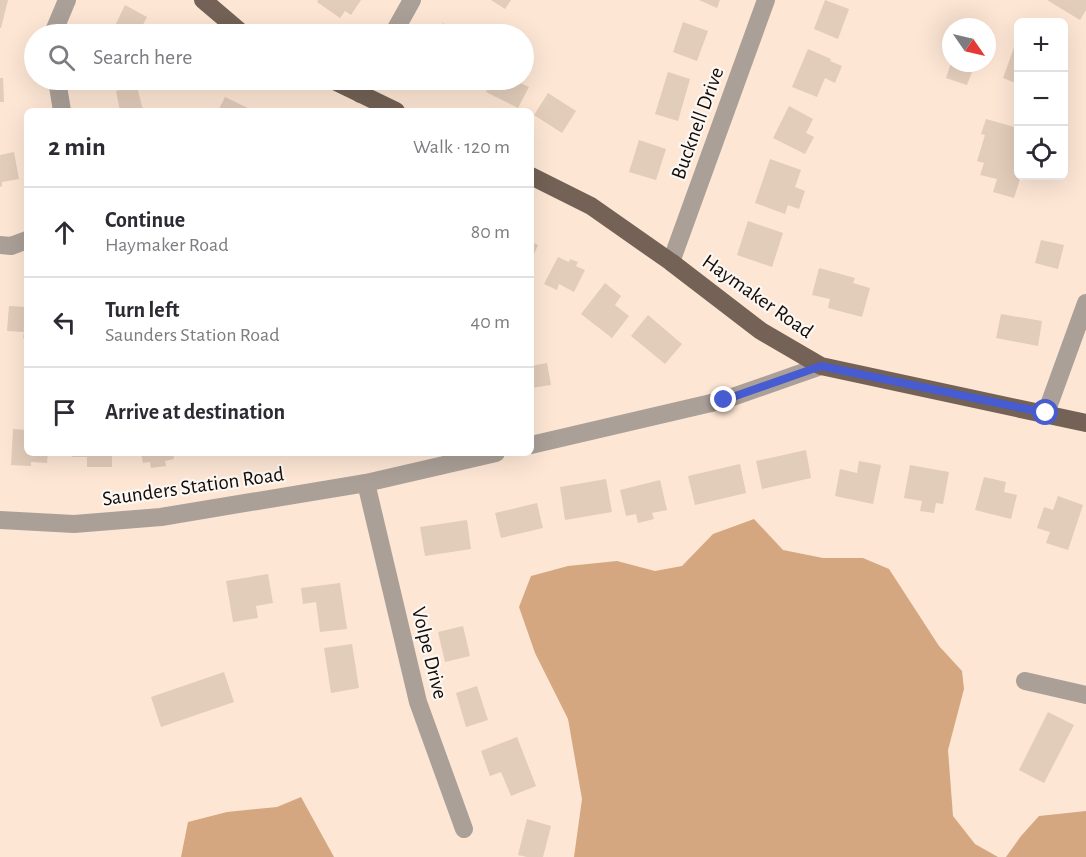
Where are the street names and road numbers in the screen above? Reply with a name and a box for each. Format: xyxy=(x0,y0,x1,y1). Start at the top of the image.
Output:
street label: Bucknell Drive xyxy=(667,64,727,182)
street label: Haymaker Road xyxy=(699,251,817,342)
street label: Saunders Station Road xyxy=(101,463,285,510)
street label: Volpe Drive xyxy=(408,605,451,701)

